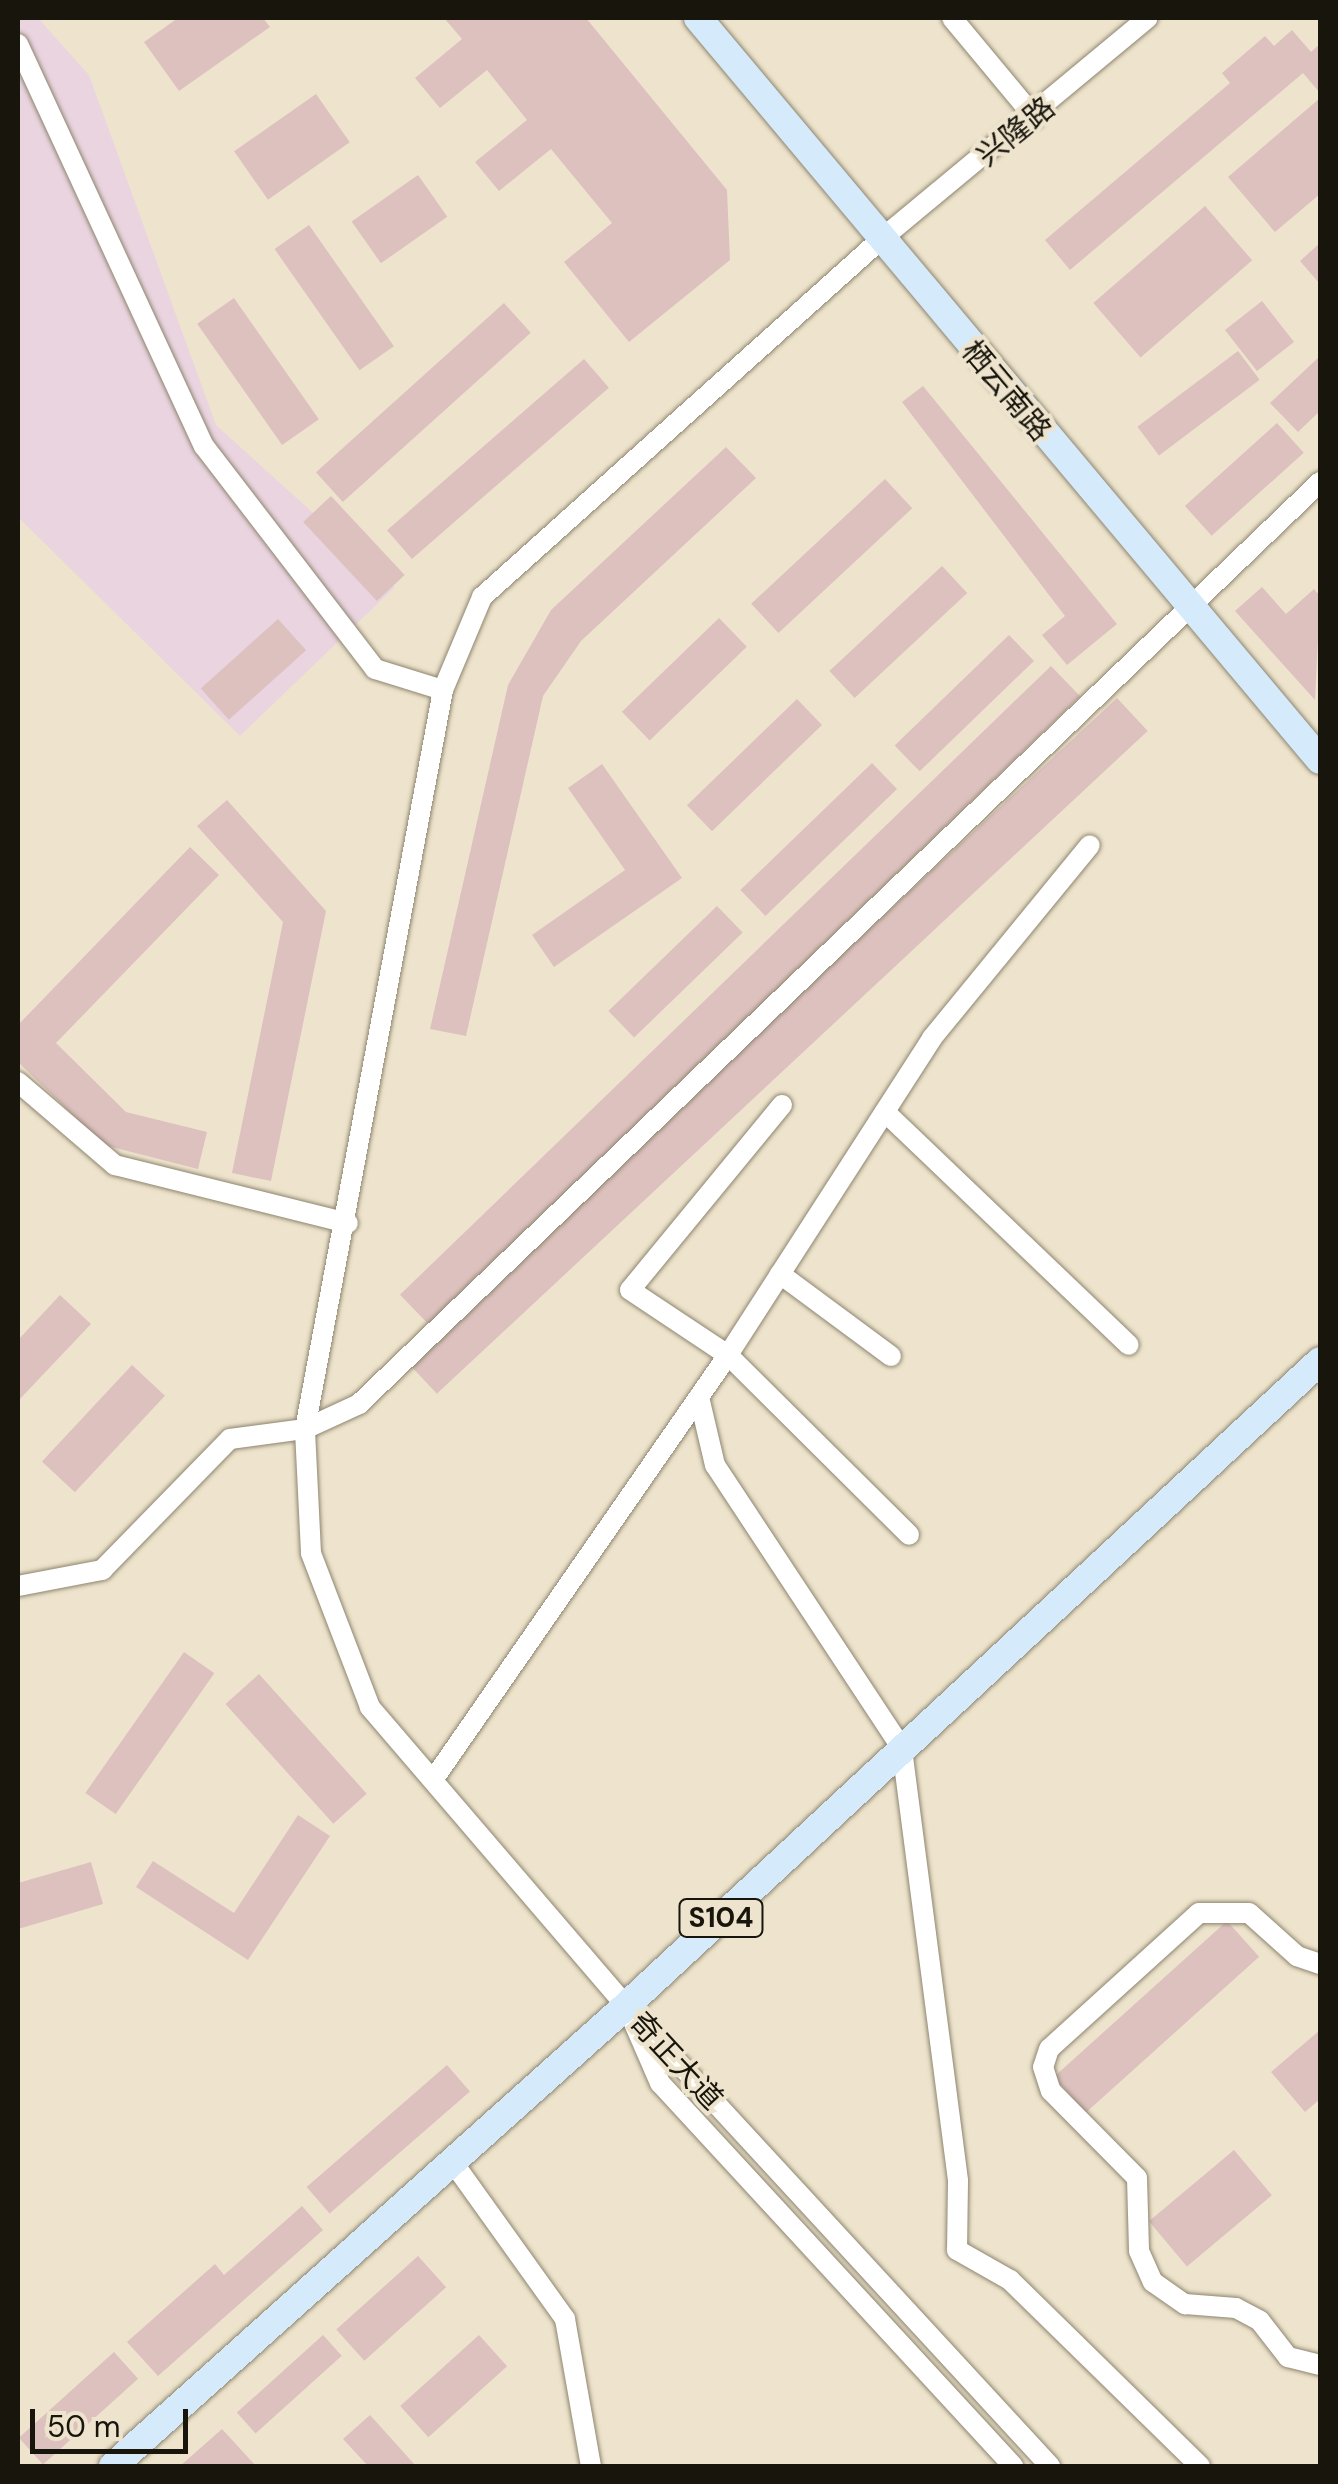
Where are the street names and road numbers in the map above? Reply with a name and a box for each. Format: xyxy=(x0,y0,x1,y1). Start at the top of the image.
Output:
street label: 兴隆路 xyxy=(970,90,1062,174)
street label: 栖云南路 xyxy=(954,333,1058,449)
road number: S104 xyxy=(676,1895,766,1941)
street label: 奇正大道 xyxy=(622,2005,730,2117)

